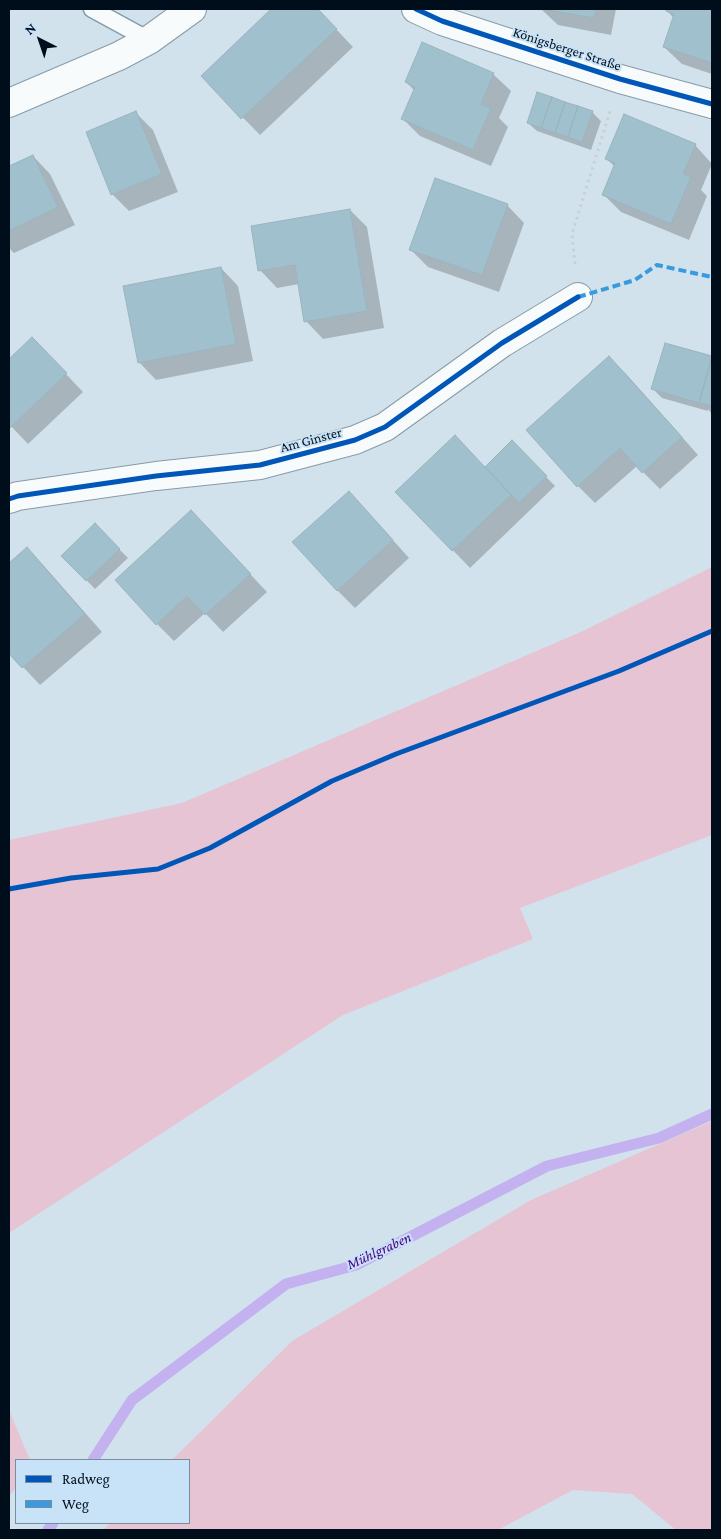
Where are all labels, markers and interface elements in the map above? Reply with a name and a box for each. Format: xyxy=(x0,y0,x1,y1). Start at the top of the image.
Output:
north arrow xyxy=(15,15,65,65)
text: N xyxy=(21,20,39,38)
street label: Königsberger Straße xyxy=(511,24,623,74)
street label: Am Ginster xyxy=(278,424,344,456)
water label: Mühlgraben xyxy=(344,1228,414,1274)
legend xyxy=(15,1459,190,1524)
text: Radweg xyxy=(62,1471,110,1487)
text: Weg xyxy=(62,1496,89,1512)

